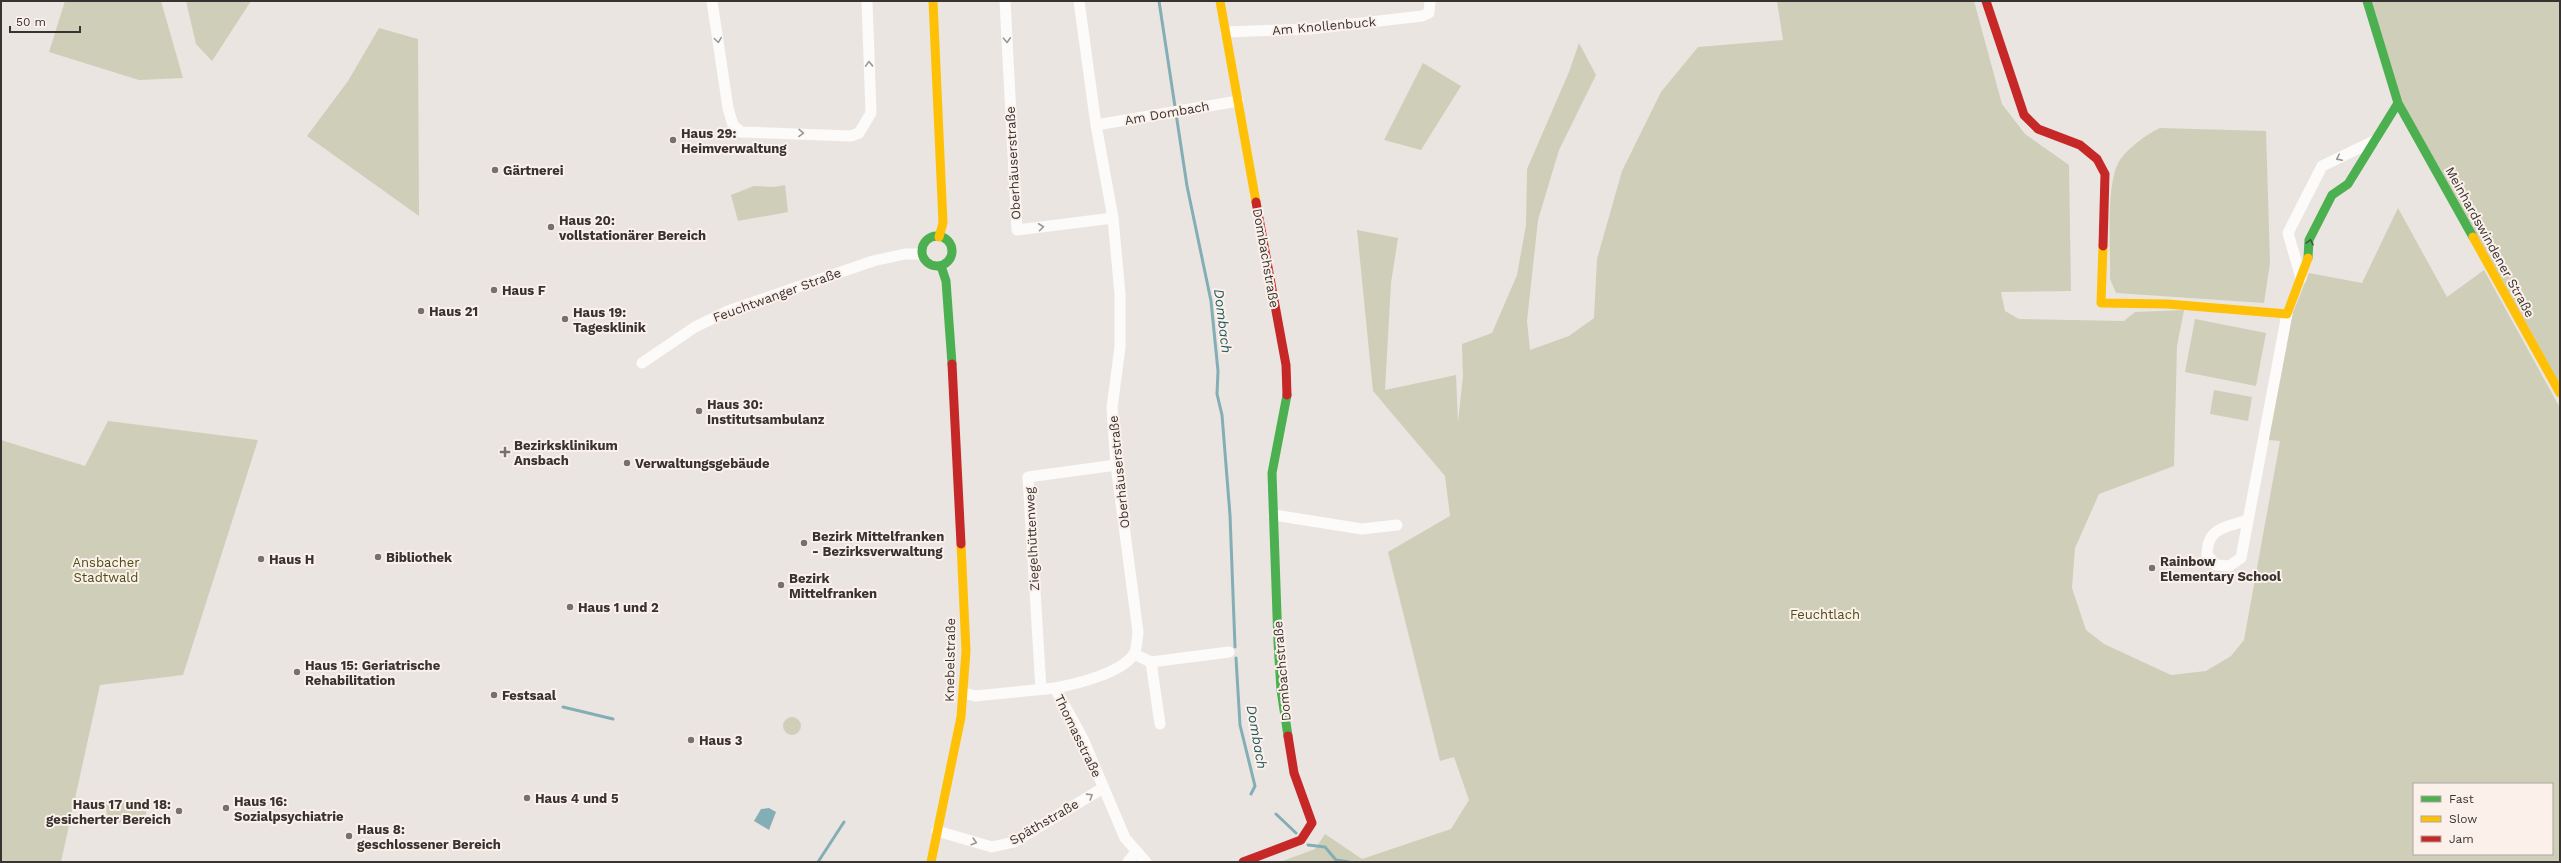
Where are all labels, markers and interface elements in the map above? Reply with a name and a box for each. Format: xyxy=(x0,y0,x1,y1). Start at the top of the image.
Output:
scale bar xyxy=(10,8,80,34)
street label: Am Knollenbuck xyxy=(1271,14,1377,38)
text: 50 m xyxy=(16,15,46,29)
one-way arrow xyxy=(713,37,722,43)
one-way arrow xyxy=(1003,37,1011,43)
one-way arrow xyxy=(865,61,873,67)
street label: Am Dombach xyxy=(1123,98,1211,128)
street label: Oberhäuserstraße xyxy=(1003,106,1023,220)
place label: Haus 29: Heimverwaltung xyxy=(681,126,787,156)
one-way arrow xyxy=(798,129,804,138)
marker: Haus 29: Heimverwaltung xyxy=(668,135,678,145)
one-way arrow xyxy=(2335,153,2343,161)
place label: Gärtnerei xyxy=(503,163,564,178)
street label: Meinhardswindener Straße xyxy=(2442,164,2538,320)
marker: Gärtnerei xyxy=(490,165,500,175)
street label: Dombachstraße xyxy=(1250,207,1282,309)
place label: Haus 20: vollstationärer Bereich xyxy=(558,213,706,243)
marker: Haus 20: vollstationärer Bereich xyxy=(546,222,556,232)
one-way arrow xyxy=(1038,223,1044,232)
one-way arrow xyxy=(2306,239,2314,245)
street label: Feuchtwanger Straße xyxy=(711,265,843,325)
place label: Haus F xyxy=(502,283,546,298)
marker: Haus F xyxy=(489,285,499,295)
water label: Dombach xyxy=(1211,288,1235,354)
place label: Haus 21 xyxy=(429,304,478,319)
place label: Haus 19: Tagesklinik xyxy=(573,305,647,335)
marker: Haus 21 xyxy=(416,306,426,316)
marker: Haus 19: Tagesklinik xyxy=(560,314,570,324)
place label: Haus 30: Institutsambulanz xyxy=(707,397,825,427)
marker: Haus 30: Institutsambulanz xyxy=(694,406,704,416)
street label: Oberhäuserstraße xyxy=(1106,415,1132,529)
place label: Bezirksklinikum Ansbach xyxy=(514,438,618,468)
marker: Bezirksklinikum Ansbach xyxy=(499,446,511,458)
place label: Verwaltungsgebäude xyxy=(635,456,770,471)
marker: Verwaltungsgebäude xyxy=(622,458,632,468)
street label: Ziegelhüttenweg xyxy=(1022,487,1042,591)
place label: Bezirk Mittelfranken - Bezirksverwaltung xyxy=(812,529,944,559)
marker: Bezirk Mittelfranken - Bezirksverwaltung xyxy=(799,538,809,548)
place label: Bibliothek xyxy=(386,550,453,565)
place label: Haus H xyxy=(269,552,314,567)
marker: Bibliothek xyxy=(373,552,383,562)
marker: Haus H xyxy=(256,554,266,564)
place label: Rainbow Elementary School xyxy=(2160,554,2282,584)
park label: Ansbacher Stadtwald xyxy=(72,555,140,585)
marker: Rainbow Elementary School xyxy=(2147,563,2157,573)
place label: Bezirk Mittelfranken xyxy=(789,571,877,601)
marker: Bezirk Mittelfranken xyxy=(776,580,786,590)
place label: Haus 1 und 2 xyxy=(578,600,659,615)
marker: Haus 1 und 2 xyxy=(565,602,575,612)
park label: Feuchtlach xyxy=(1790,607,1860,622)
street label: Knebelstraße xyxy=(942,618,958,702)
street label: Dombachstraße xyxy=(1270,620,1294,722)
place label: Haus 15: Geriatrische Rehabilitation xyxy=(305,658,441,688)
marker: Haus 15: Geriatrische Rehabilitation xyxy=(292,667,302,677)
place label: Festsaal xyxy=(502,688,557,703)
marker: Festsaal xyxy=(489,690,499,700)
street label: Thomasstraße xyxy=(1051,692,1105,780)
water label: Dombach xyxy=(1244,704,1270,770)
place label: Haus 3 xyxy=(699,733,743,748)
marker: Haus 3 xyxy=(686,735,696,745)
legend xyxy=(2413,783,2553,855)
place label: Haus 4 und 5 xyxy=(535,791,619,806)
text: Fast xyxy=(2449,792,2474,806)
marker: Haus 4 und 5 xyxy=(522,793,532,803)
one-way arrow xyxy=(1086,793,1093,801)
place label: Haus 16: Sozialpsychiatrie xyxy=(234,794,344,824)
street label: Späthstraße xyxy=(1007,796,1081,848)
place label: Haus 17 und 18: gesicherter Bereich xyxy=(46,797,171,827)
marker: Haus 16: Sozialpsychiatrie xyxy=(221,803,231,813)
marker: Haus 17 und 18: gesicherter Bereich xyxy=(174,806,184,816)
text: Slow xyxy=(2449,812,2477,826)
place label: Haus 8: geschlossener Bereich xyxy=(357,822,501,852)
marker: Haus 8: geschlossener Bereich xyxy=(344,831,354,841)
text: Jam xyxy=(2449,832,2474,846)
one-way arrow xyxy=(970,837,977,846)

